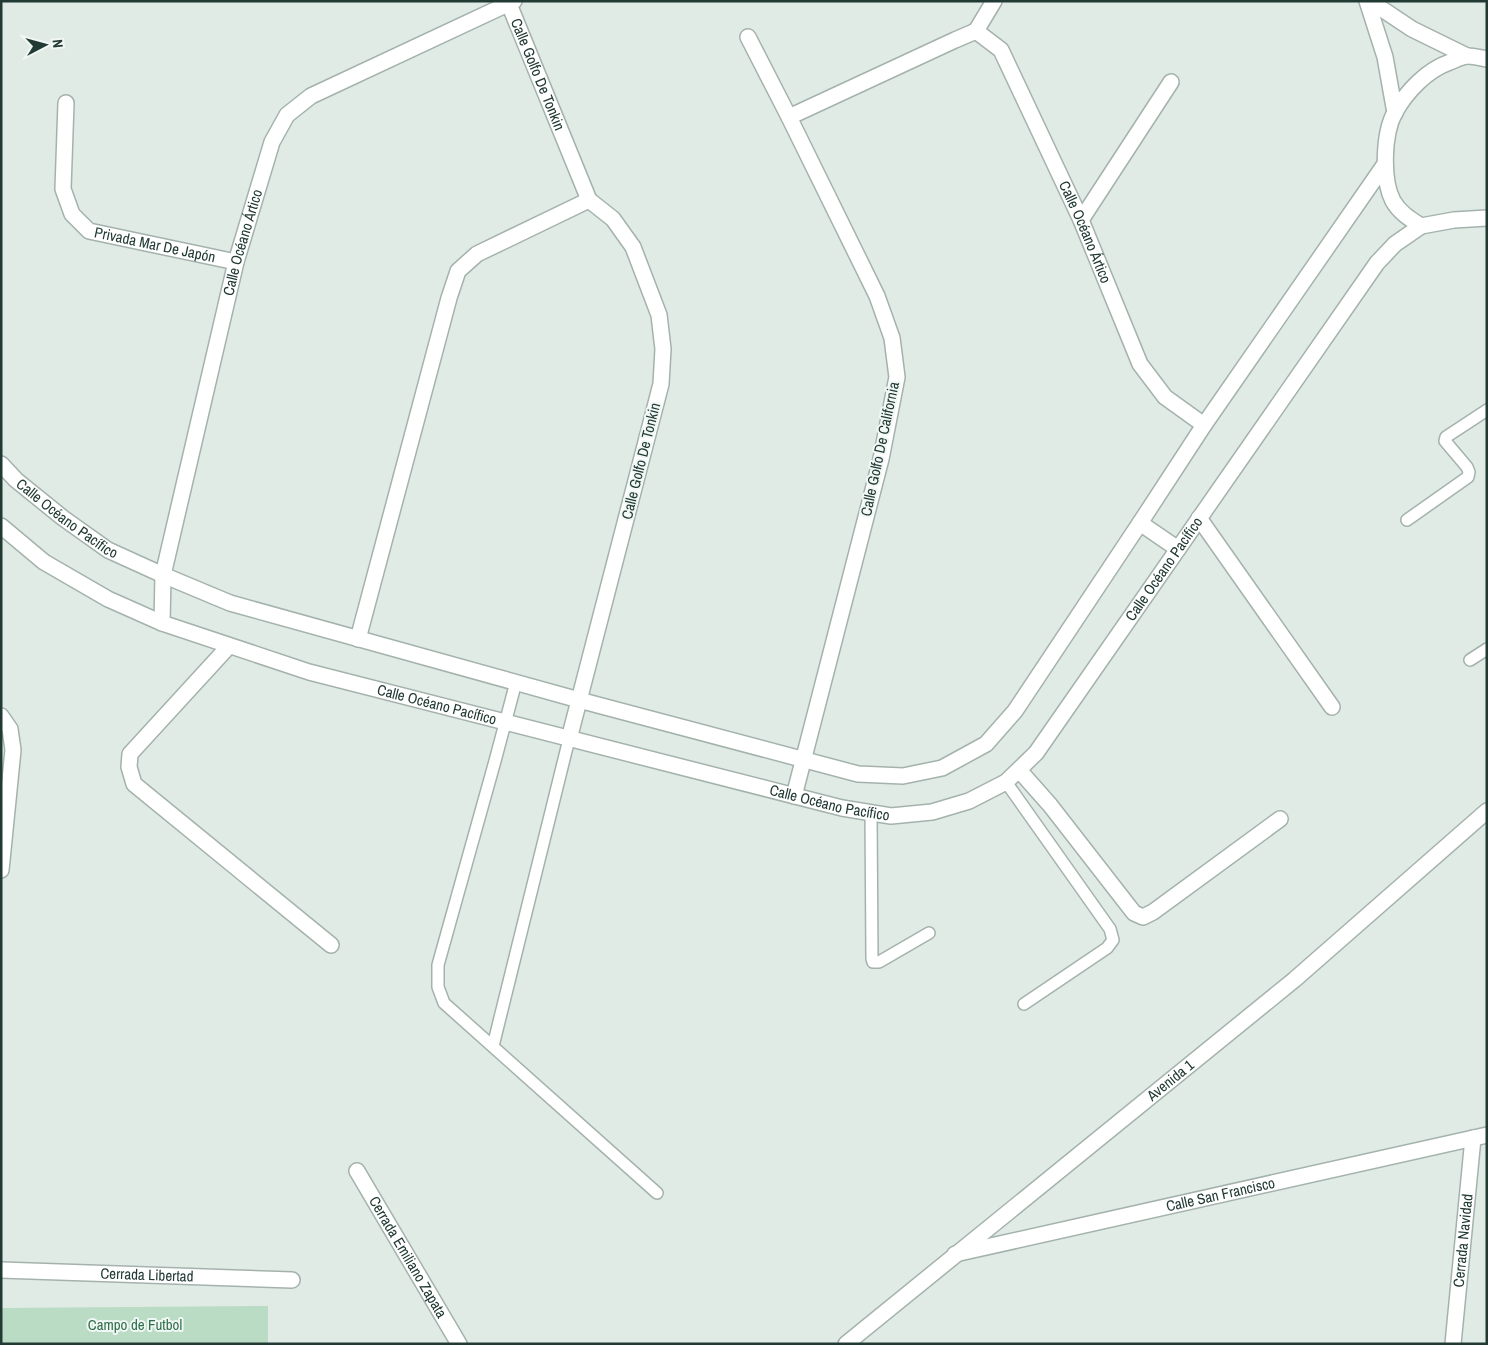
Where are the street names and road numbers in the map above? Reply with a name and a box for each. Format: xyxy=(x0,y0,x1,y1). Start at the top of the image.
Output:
street label: Calle Golfo De Tonkin xyxy=(506,15,570,133)
street label: Calle Océano Ártico xyxy=(1054,177,1117,286)
street label: Calle Océano Ártico xyxy=(218,187,267,298)
street label: Privada Mar De Japón xyxy=(93,221,217,267)
street label: Calle Golfo De California xyxy=(855,380,904,518)
street label: Calle Golfo De Tonkin xyxy=(616,400,665,521)
street label: Calle Océano Pacífico xyxy=(12,473,121,563)
street label: Calle Océano Pacífico xyxy=(1120,512,1207,625)
street label: Calle Océano Pacífico xyxy=(375,679,499,729)
street label: Calle Océano Pacífico xyxy=(767,779,891,826)
street label: Avenida 1 xyxy=(1141,1054,1198,1106)
street label: Calle San Francisco xyxy=(1164,1172,1277,1216)
street label: Cerrada Emiliano Zapata xyxy=(364,1192,452,1322)
street label: Cerrada Navidad xyxy=(1448,1193,1478,1288)
street label: Cerrada Libertad xyxy=(100,1262,194,1287)

